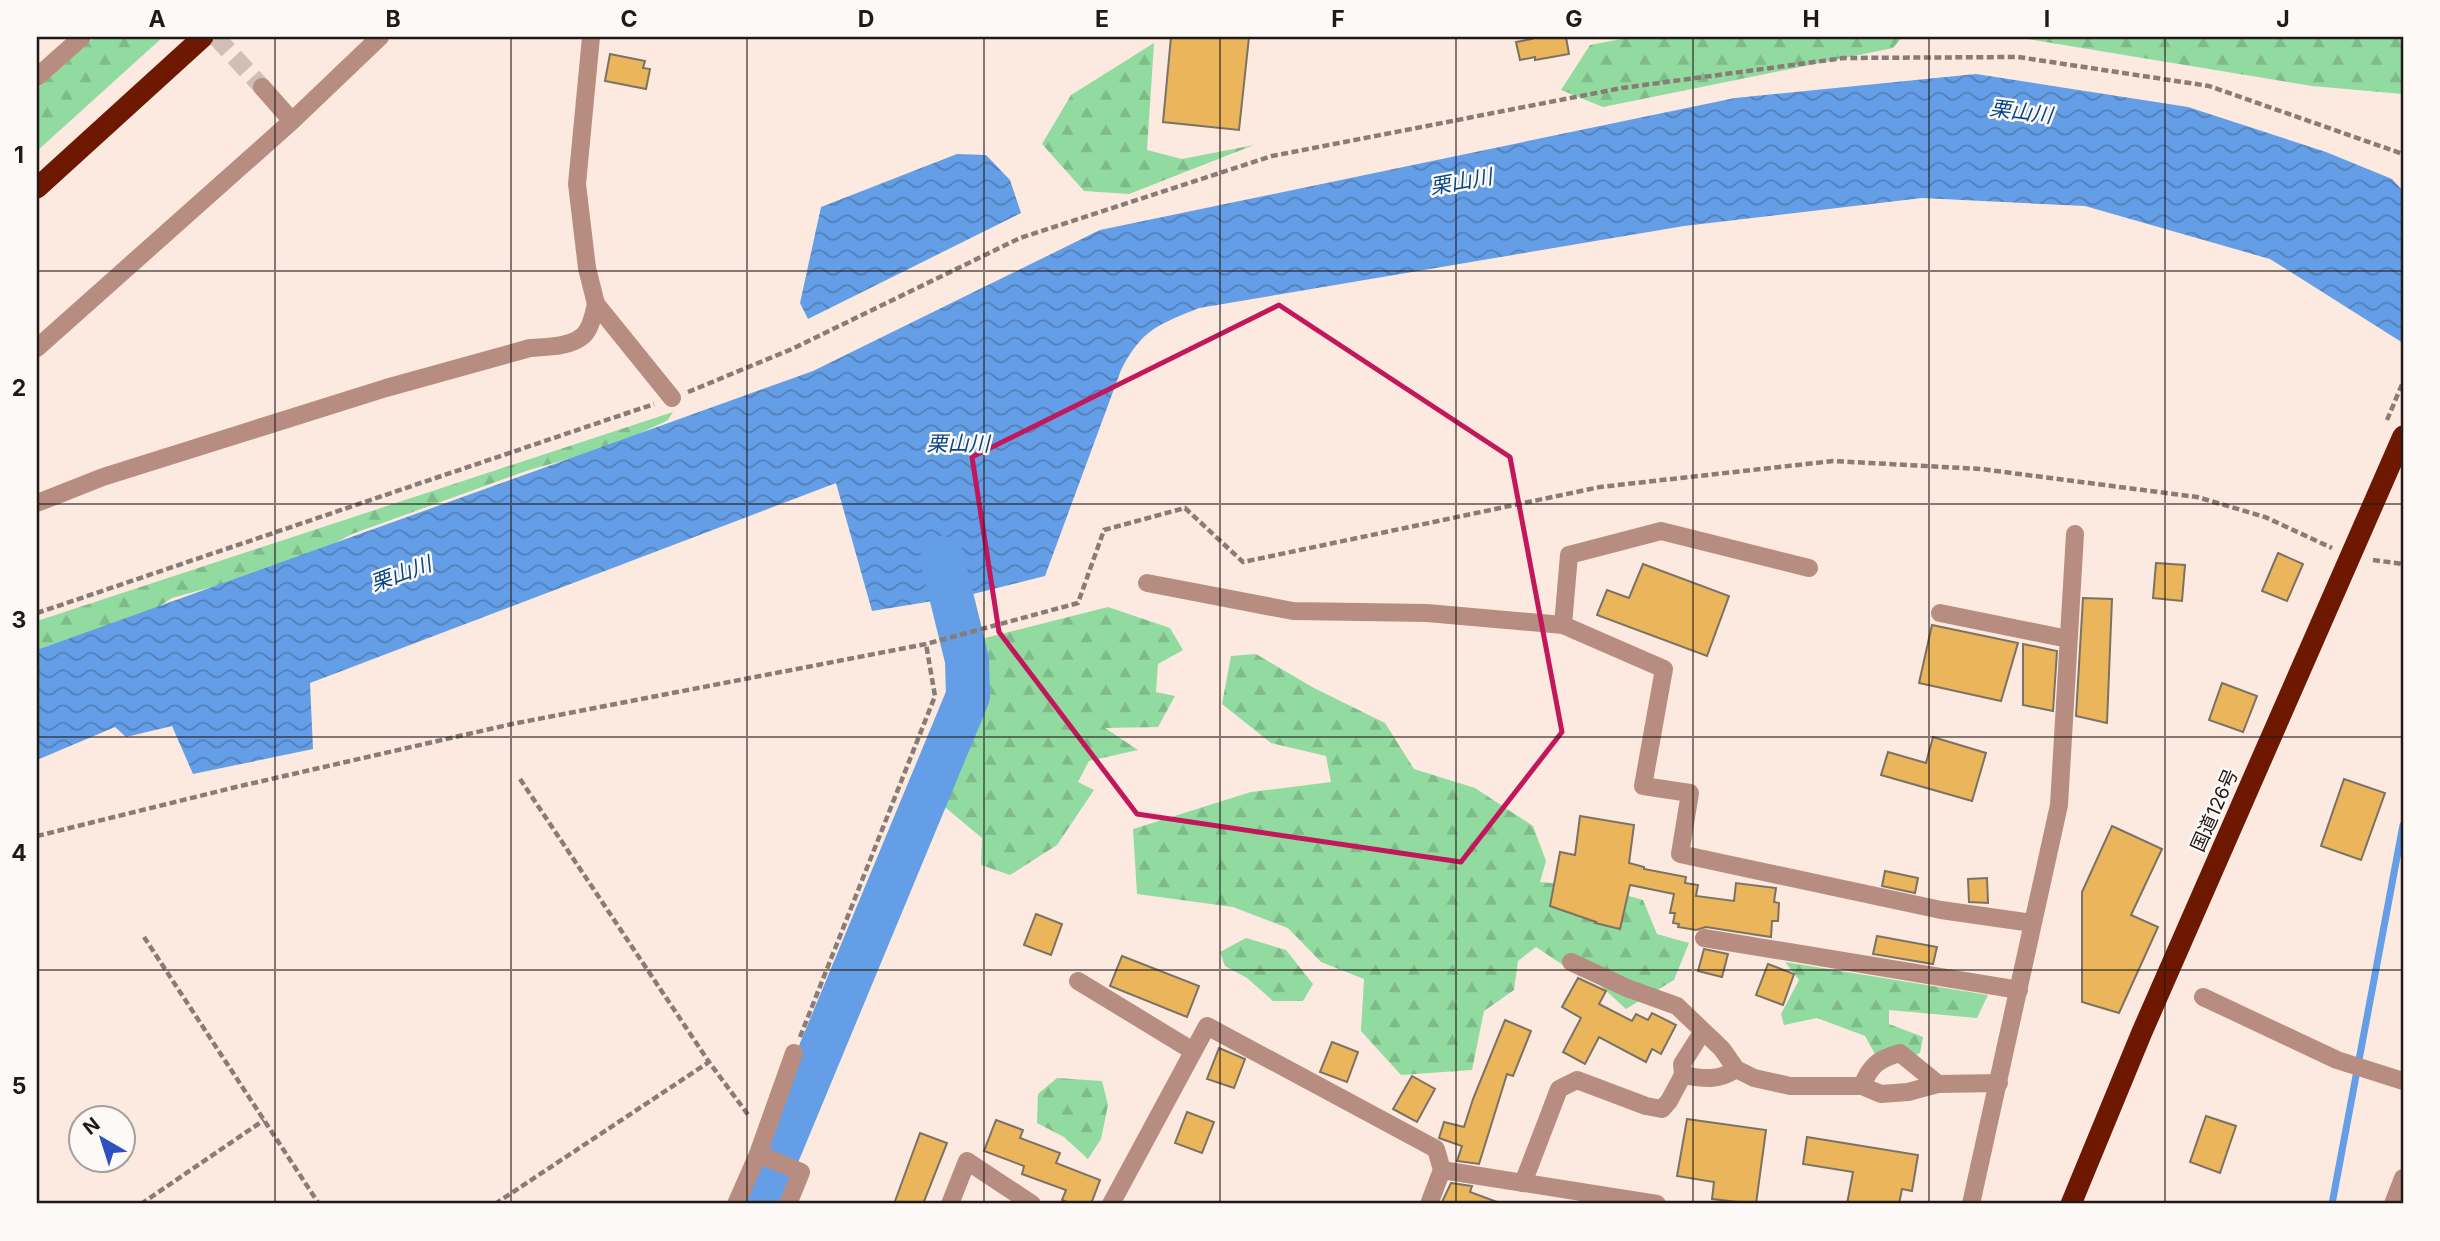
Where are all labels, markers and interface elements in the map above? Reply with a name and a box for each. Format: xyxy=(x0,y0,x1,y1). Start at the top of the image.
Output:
text: A xyxy=(148,5,166,33)
text: B xyxy=(385,5,401,33)
text: C xyxy=(620,5,638,33)
text: D xyxy=(858,5,874,33)
text: E xyxy=(1095,5,1109,33)
text: F xyxy=(1331,5,1345,33)
text: G xyxy=(1565,5,1583,33)
text: H xyxy=(1802,5,1820,33)
text: I xyxy=(2044,5,2050,33)
text: J xyxy=(2276,5,2290,33)
water label: 栗山川 xyxy=(1988,95,2056,128)
text: 1 xyxy=(14,141,24,169)
water label: 栗山川 xyxy=(1428,163,1496,199)
text: 2 xyxy=(12,374,26,402)
water label: 栗山川 xyxy=(927,431,991,456)
water label: 栗山川 xyxy=(367,550,437,596)
text: 3 xyxy=(12,606,26,634)
street label: 国道126号 xyxy=(2186,765,2243,855)
text: 4 xyxy=(11,839,27,867)
text: 5 xyxy=(12,1072,26,1100)
north arrow xyxy=(66,1104,136,1174)
text: N xyxy=(79,1113,104,1140)

